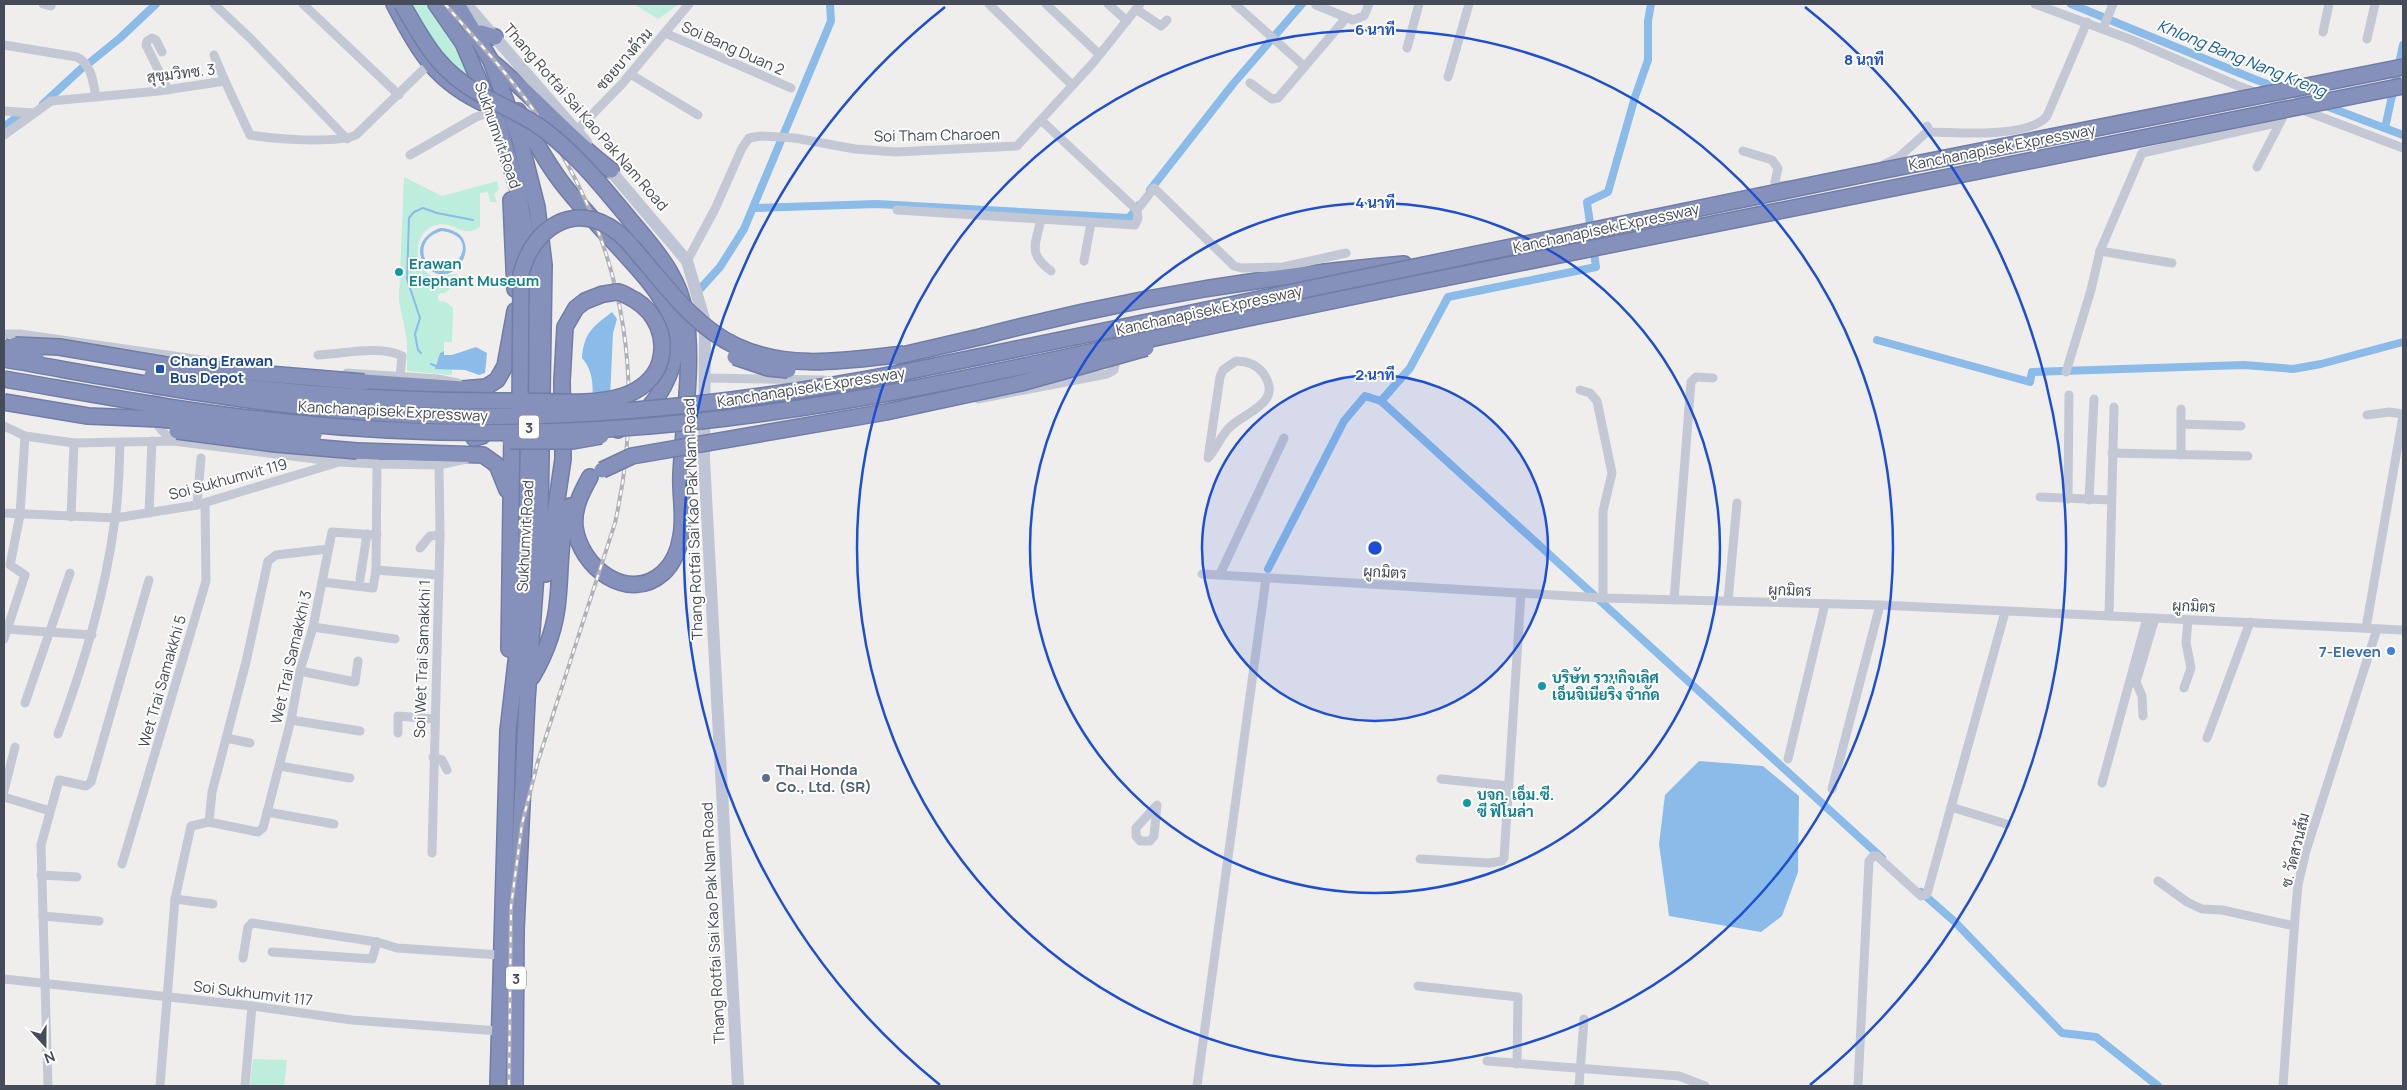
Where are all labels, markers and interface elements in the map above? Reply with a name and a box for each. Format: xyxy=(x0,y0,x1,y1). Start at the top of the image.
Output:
water label: Khlong Bang Nang Kreng xyxy=(2154,14,2331,103)
street label: Soi Bang Duan 2 xyxy=(678,16,788,80)
street label: Thang Rotfai Sai Kao Pak Nam Road xyxy=(499,19,673,215)
text: 6 นาที xyxy=(1355,19,1395,40)
street label: ซอยบางด้วน xyxy=(591,23,657,95)
text: 8 นาที xyxy=(1844,49,1884,70)
street label: สุขุมวิทซ. 3 xyxy=(146,58,216,89)
street label: Sukhumvit Road xyxy=(470,79,526,191)
street label: Kanchanapisek Expressway xyxy=(1907,119,2097,175)
street label: Soi Tham Charoen xyxy=(874,123,1000,147)
text: 4 นาที xyxy=(1355,192,1395,213)
street label: Kanchanapisek Expressway xyxy=(1511,198,1701,258)
place label: Erawan Elephant Museum xyxy=(409,253,539,291)
marker: Erawan Elephant Museum xyxy=(393,266,405,278)
street label: Kanchanapisek Expressway xyxy=(1114,280,1304,340)
place label: Chang Erawan Bus Depot xyxy=(170,350,273,388)
street label: Kanchanapisek Expressway xyxy=(716,362,907,412)
marker: Chang Erawan Bus Depot xyxy=(154,363,166,375)
text: 2 นาที xyxy=(1355,364,1395,385)
street label: Kanchanapisek Expressway xyxy=(298,396,489,426)
street label: Thang Rotfai Sai Kao Pak Nam Road xyxy=(678,398,708,640)
road number: 3 xyxy=(519,416,539,438)
street label: Soi Sukhumvit 119 xyxy=(166,453,290,505)
street label: Sukhumvit Road xyxy=(512,480,538,592)
centre of rings xyxy=(1366,539,1384,557)
street label: ผูกมิตร xyxy=(1363,560,1407,584)
street label: Soi Wet Trai Samakkhi 1 xyxy=(409,579,435,739)
street label: ผูกมิตร xyxy=(1768,579,1812,601)
street label: Wet Trai Samakkhi 3 xyxy=(265,588,317,726)
street label: ผูกมิตร xyxy=(2172,595,2216,617)
street label: Wet Trai Samakkhi 5 xyxy=(133,612,191,750)
place label: 7-Eleven xyxy=(2319,641,2381,662)
marker: 7-Eleven xyxy=(2385,645,2397,657)
place label: บริษัท รวมกิจเลิศ เอ็นจิเนียริ่ง จำกัด xyxy=(1552,667,1660,705)
marker: บริษัท รวมกิจเลิศ เอ็นจิเนียริ่ง จำกัด xyxy=(1536,680,1548,692)
place label: Thai Honda Co., Ltd. (SR) xyxy=(776,759,872,797)
marker: Thai Honda Co., Ltd. (SR) xyxy=(760,772,772,784)
place label: บจก. เอ็ม.ซี. ซี ฟิโนล่า xyxy=(1477,784,1554,822)
marker: บจก. เอ็ม.ซี. ซี ฟิโนล่า xyxy=(1461,797,1473,809)
street label: Thang Rotfai Sai Kao Pak Nam Road xyxy=(696,802,730,1044)
street label: ซ. วัดสวนส้ม xyxy=(2276,810,2314,890)
road number: 3 xyxy=(506,966,526,990)
street label: Soi Sukhumvit 117 xyxy=(192,975,314,1011)
north arrow xyxy=(20,1020,70,1070)
text: N xyxy=(42,1047,58,1068)

